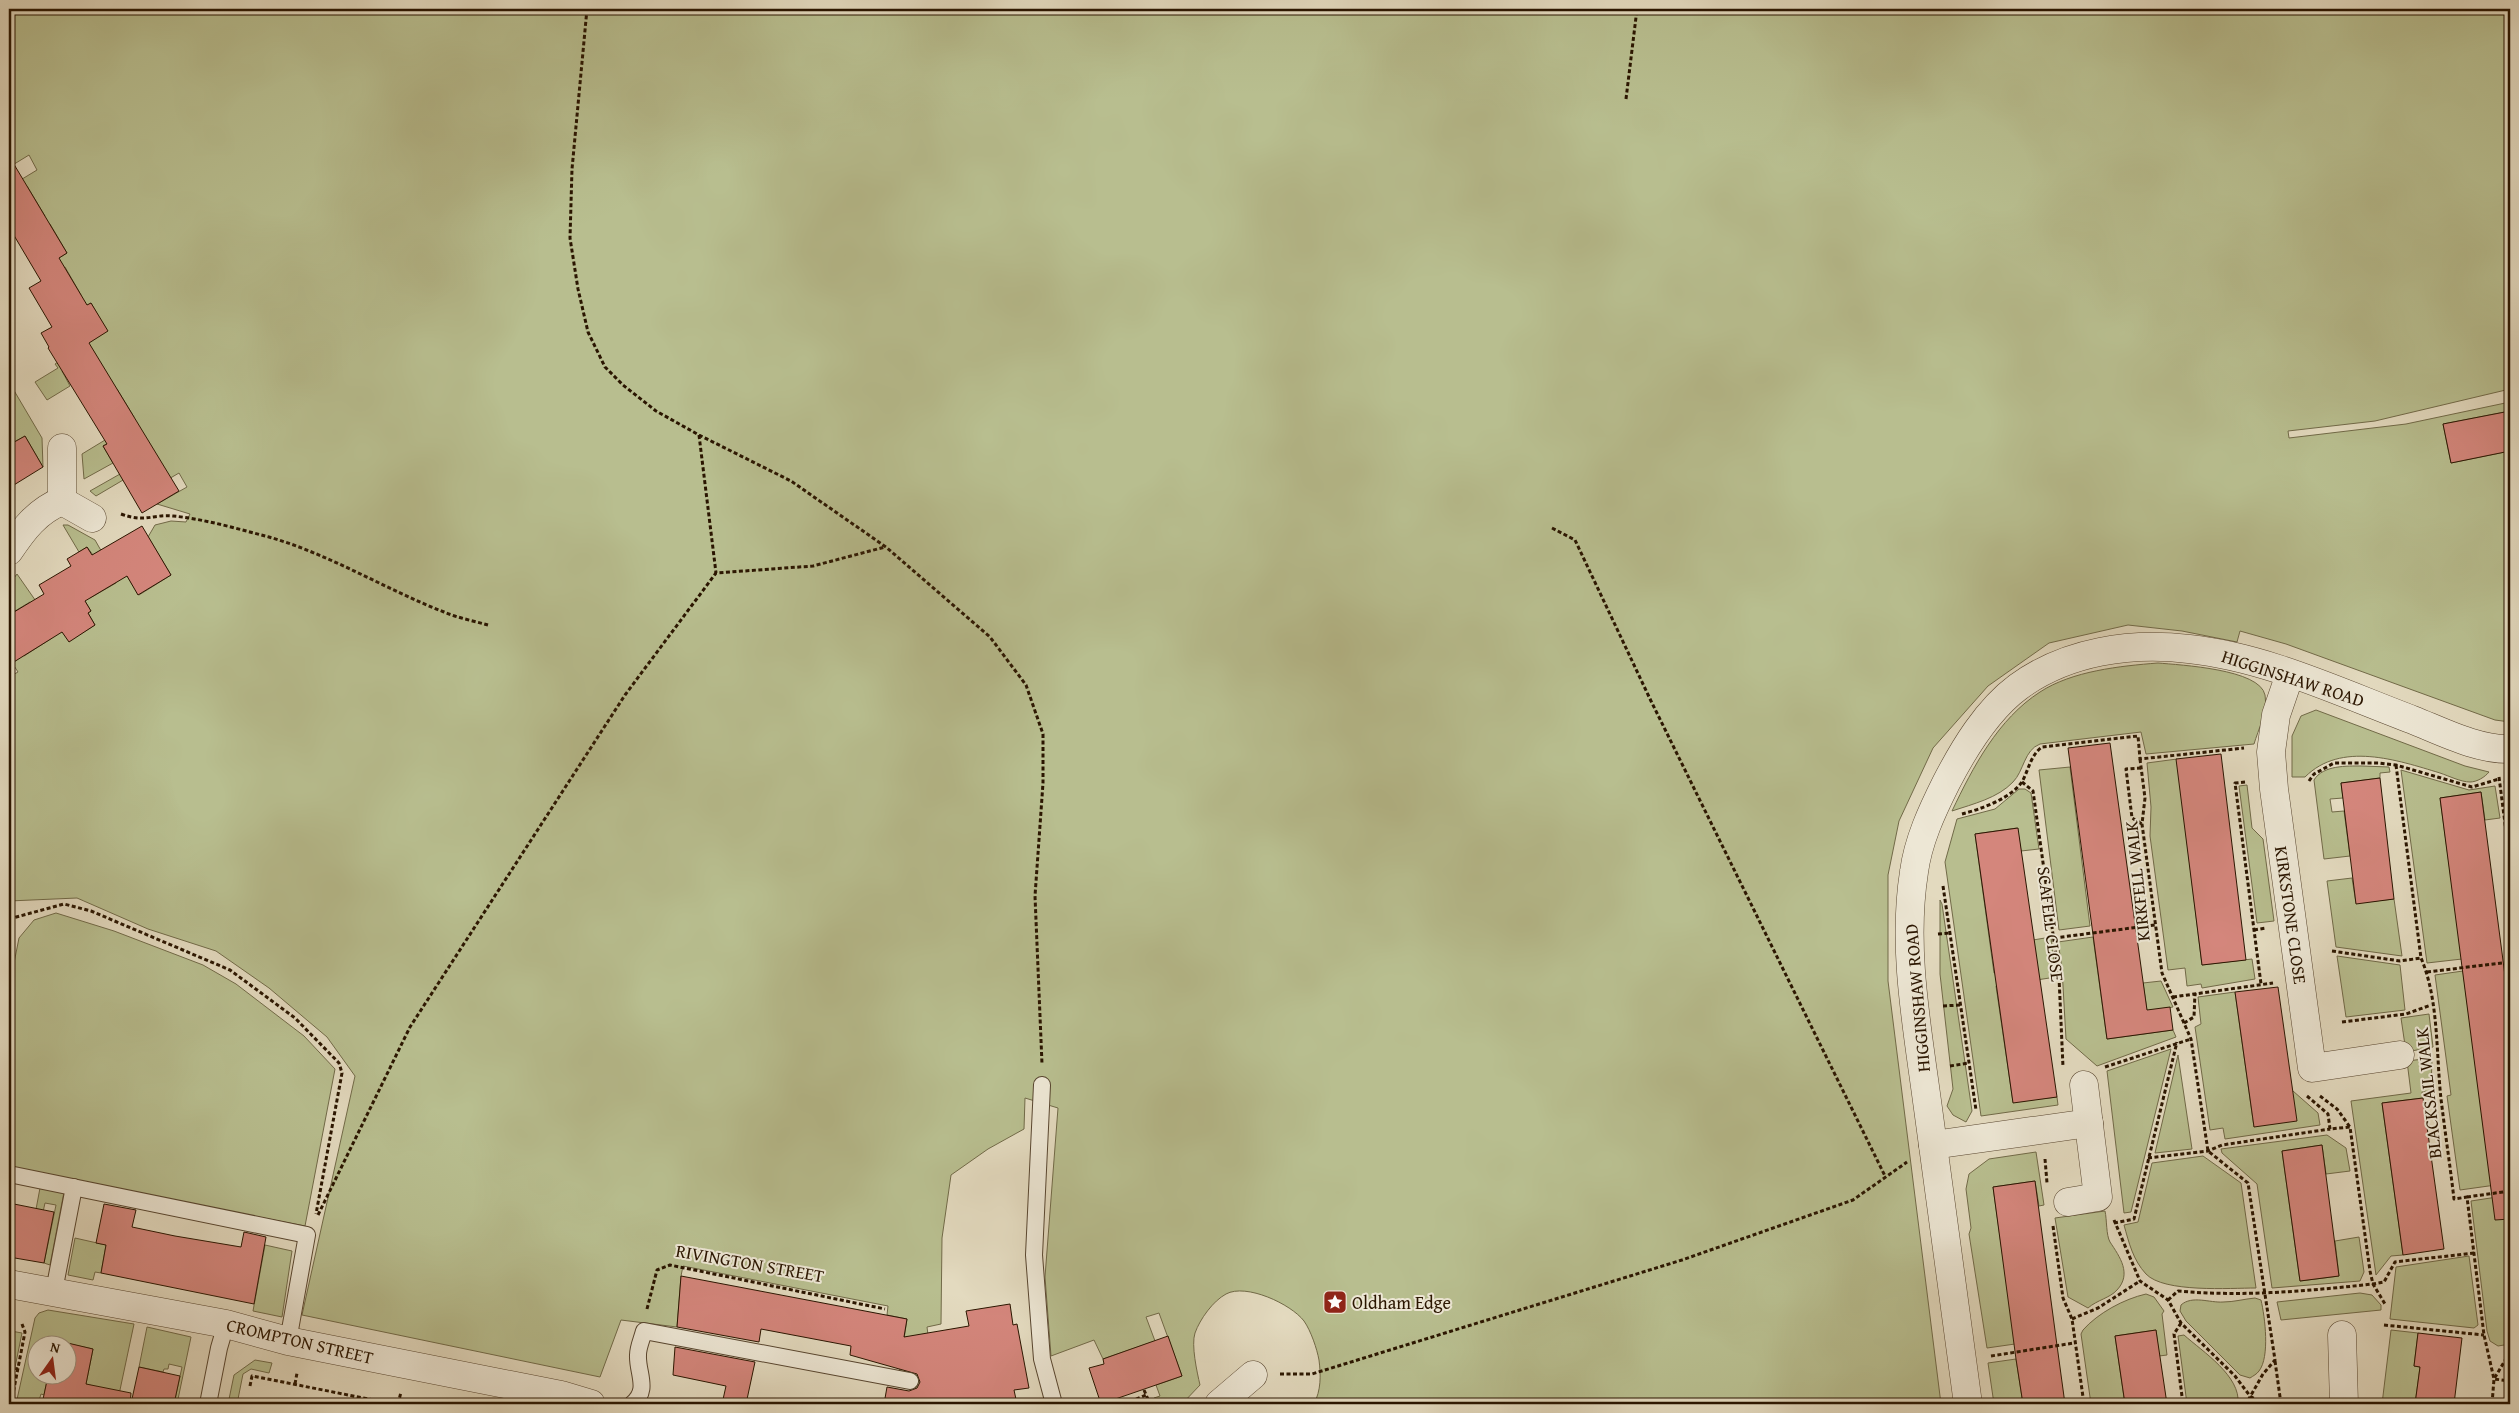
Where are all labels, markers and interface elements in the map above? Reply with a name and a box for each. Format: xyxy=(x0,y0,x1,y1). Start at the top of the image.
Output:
street label: HIGGINSHAW ROAD xyxy=(2218,642,2368,714)
street label: KIRKFELL WALK xyxy=(2117,819,2157,943)
street label: KIRKSTONE CLOSE xyxy=(2268,844,2314,986)
street label: SCAFELL CLOSE xyxy=(2031,865,2071,983)
street label: HIGGINSHAW ROAD xyxy=(1897,923,1937,1073)
street label: BLACKSAIL WALK xyxy=(2408,1025,2448,1160)
street label: RIVINGTON STREET xyxy=(674,1237,826,1289)
place icon: Oldham Edge xyxy=(1322,1289,1348,1315)
place label: Oldham Edge xyxy=(1352,1289,1451,1316)
street label: CROMPTON STREET xyxy=(224,1311,376,1371)
north arrow xyxy=(28,1336,78,1386)
text: N xyxy=(48,1337,63,1358)

